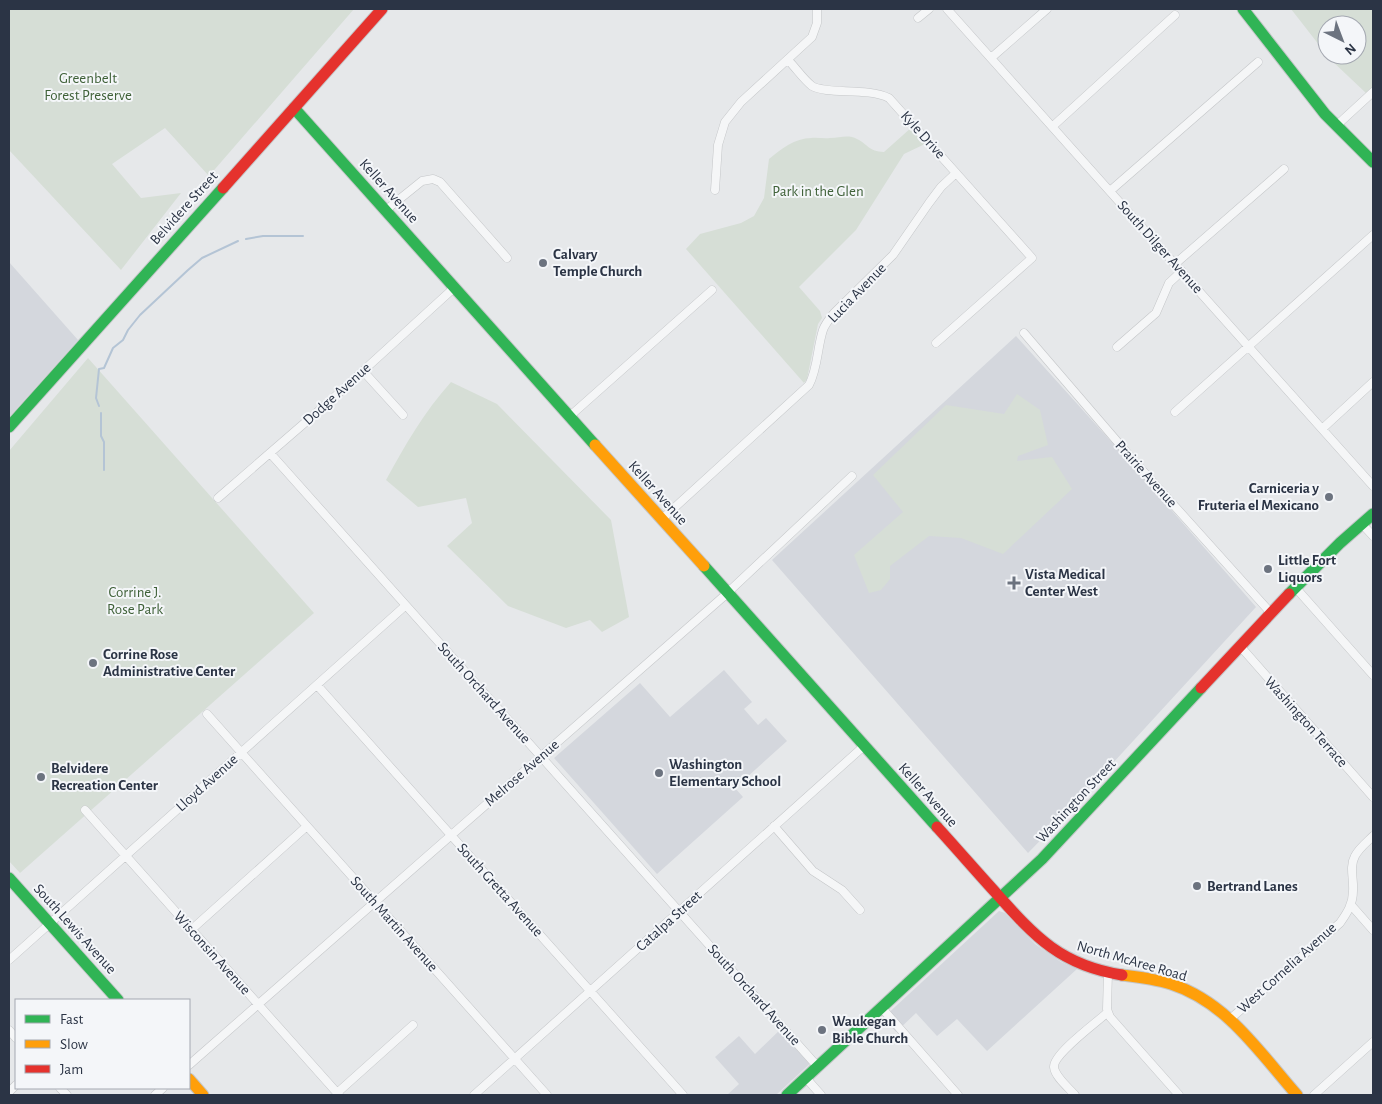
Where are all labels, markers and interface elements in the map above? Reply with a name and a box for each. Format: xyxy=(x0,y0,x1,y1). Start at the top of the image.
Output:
north arrow xyxy=(1317,15,1367,65)
text: N xyxy=(1342,40,1358,57)
park label: Greenbelt Forest Preserve xyxy=(44,71,132,103)
street label: Kyle Drive xyxy=(898,108,948,162)
street label: Keller Avenue xyxy=(357,156,421,226)
street label: Belvidere Street xyxy=(147,168,221,247)
park label: Park in the Glen xyxy=(772,184,864,199)
street label: South Dilger Avenue xyxy=(1115,198,1205,296)
place label: Calvary Temple Church xyxy=(553,247,642,279)
marker: Calvary Temple Church xyxy=(537,257,549,269)
street label: Lucia Avenue xyxy=(825,260,889,326)
street label: Dodge Avenue xyxy=(300,360,374,428)
street label: Prairie Avenue xyxy=(1112,438,1180,510)
street label: Keller Avenue xyxy=(626,458,690,528)
place label: Carniceria y Fruteria el Mexicano xyxy=(1198,481,1319,513)
marker: Carniceria y Fruteria el Mexicano xyxy=(1323,491,1335,503)
place label: Little Fort Liquors xyxy=(1278,553,1336,585)
marker: Little Fort Liquors xyxy=(1262,563,1274,575)
place label: Vista Medical Center West xyxy=(1025,567,1105,599)
marker: Vista Medical Center West xyxy=(1007,576,1021,590)
park label: Corrine J. Rose Park xyxy=(107,585,163,617)
street label: South Orchard Avenue xyxy=(435,640,533,747)
place label: Corrine Rose Administrative Center xyxy=(103,647,236,679)
marker: Corrine Rose Administrative Center xyxy=(87,657,99,669)
street label: Washington Terrace xyxy=(1262,674,1350,770)
street label: Melrose Avenue xyxy=(482,737,562,809)
street label: Lloyd Avenue xyxy=(173,752,241,814)
street label: Washington Street xyxy=(1033,756,1119,846)
place label: Washington Elementary School xyxy=(669,757,781,789)
street label: Keller Avenue xyxy=(896,760,960,830)
place label: Belvidere Recreation Center xyxy=(51,761,159,793)
marker: Washington Elementary School xyxy=(653,767,665,779)
marker: Belvidere Recreation Center xyxy=(35,771,47,783)
street label: South Gretta Avenue xyxy=(454,840,546,940)
street label: South Martin Avenue xyxy=(347,873,441,975)
place label: Bertrand Lanes xyxy=(1207,879,1298,894)
marker: Bertrand Lanes xyxy=(1191,880,1203,892)
street label: South Lewis Avenue xyxy=(31,881,119,977)
street label: Catalpa Street xyxy=(633,888,705,954)
street label: Wisconsin Avenue xyxy=(171,908,253,998)
street label: West Cornelia Avenue xyxy=(1235,920,1339,1016)
street label: North McAree Road xyxy=(1075,938,1189,984)
street label: South Orchard Avenue xyxy=(705,942,803,1049)
legend xyxy=(15,999,190,1089)
text: Fast xyxy=(60,1012,84,1027)
place label: Waukegan Bible Church xyxy=(832,1014,908,1046)
marker: Waukegan Bible Church xyxy=(816,1024,828,1036)
text: Slow xyxy=(60,1037,88,1052)
text: Jam xyxy=(60,1062,83,1077)

